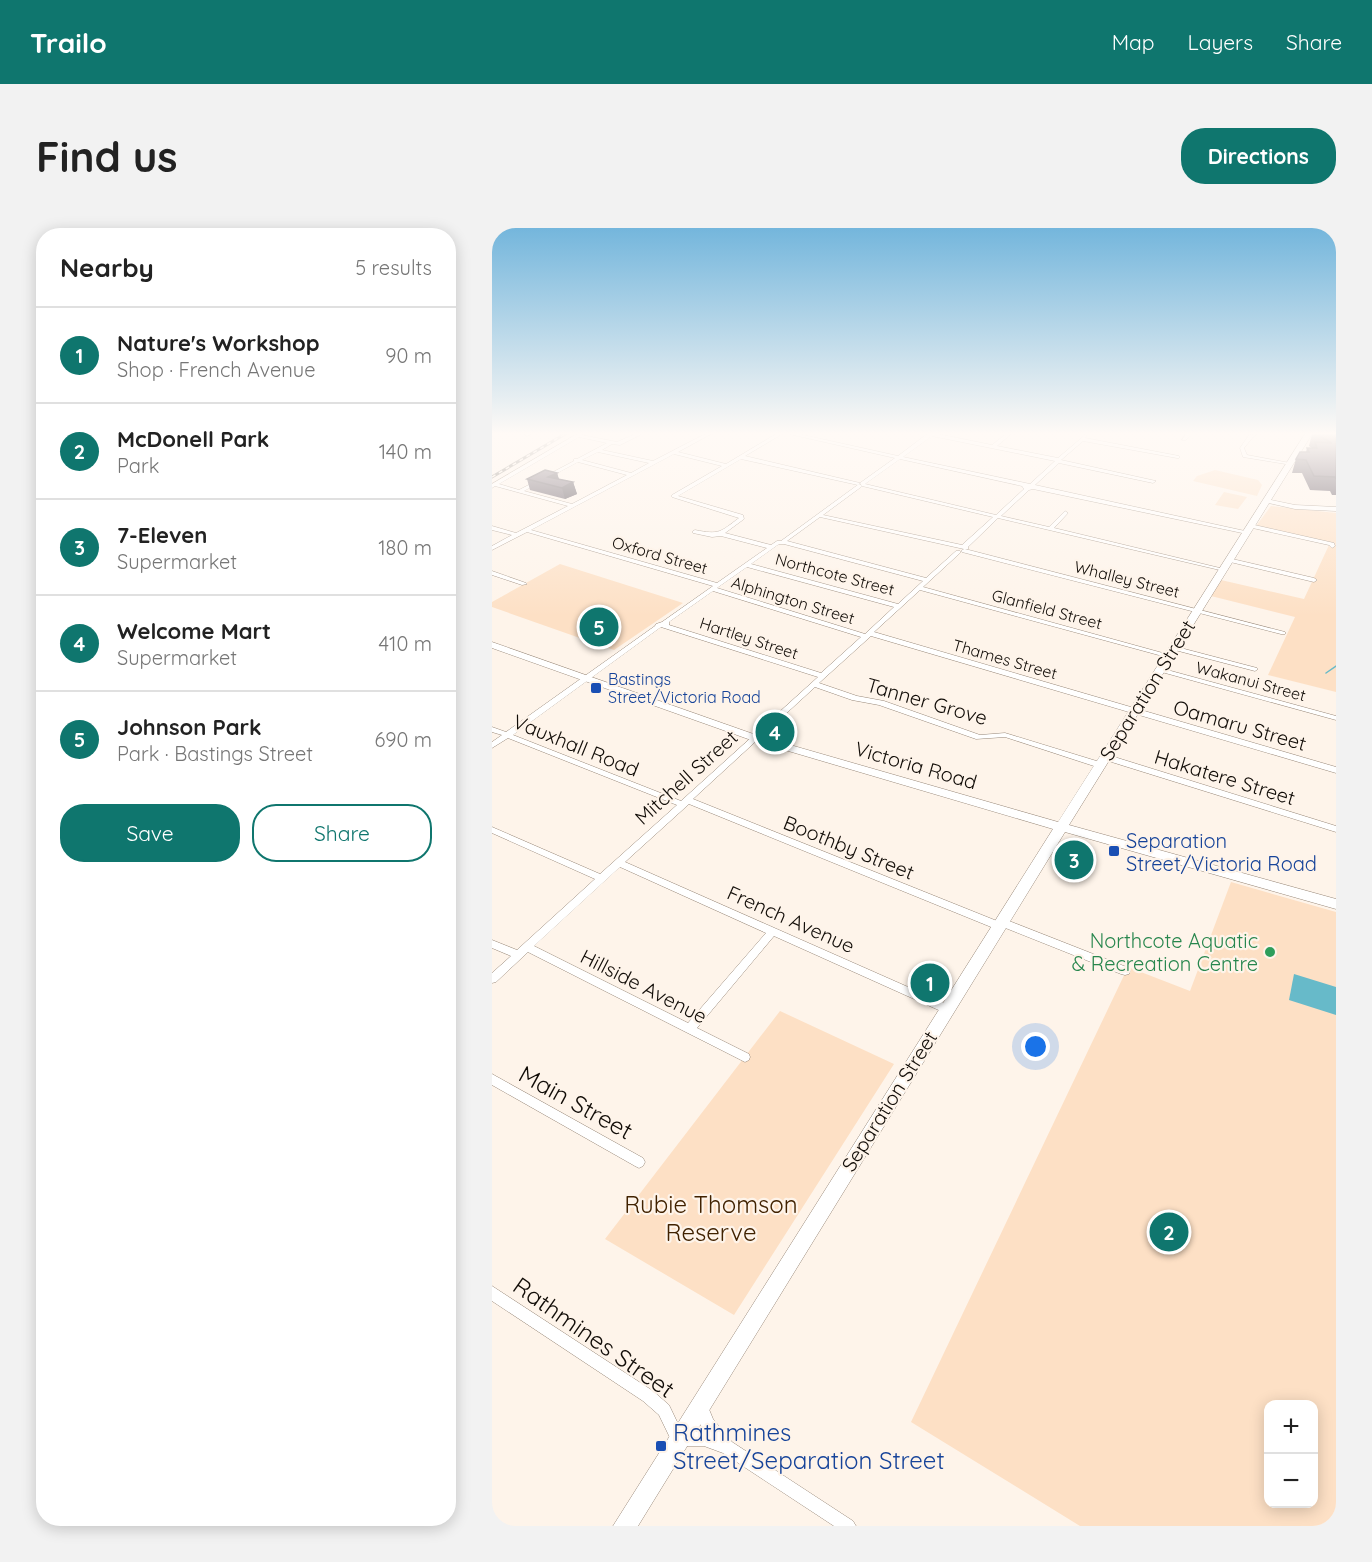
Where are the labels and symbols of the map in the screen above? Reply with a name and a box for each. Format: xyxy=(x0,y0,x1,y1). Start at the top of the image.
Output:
street label: Oxford Street xyxy=(610,532,710,578)
street label: Northcote Street xyxy=(773,548,897,600)
street label: Whalley Street xyxy=(1072,556,1182,602)
street label: Alphington Street xyxy=(729,572,857,628)
street label: Glanfield Street xyxy=(990,585,1104,633)
pin: 5 xyxy=(580,604,618,650)
street label: Hartley Street xyxy=(697,613,801,663)
street label: Separation Street xyxy=(1094,615,1200,765)
street label: Thames Street xyxy=(950,635,1060,683)
street label: Wakanui Street xyxy=(1194,657,1308,705)
place label: Bastings Street/Victoria Road xyxy=(608,669,761,707)
street label: Tanner Grove xyxy=(864,672,990,730)
marker: Bastings Street/Victoria Road xyxy=(589,681,603,695)
street label: Oamaru Street xyxy=(1171,694,1310,756)
street label: Vauxhall Road xyxy=(509,708,643,782)
pin: 4 xyxy=(756,710,794,754)
street label: Mitchell Street xyxy=(629,724,743,830)
street label: Victoria Road xyxy=(852,736,980,794)
street label: Hakatere Street xyxy=(1152,744,1299,810)
street label: Boothby Street xyxy=(780,809,918,885)
place label: Separation Street/Victoria Road xyxy=(1126,828,1317,876)
pin: 3 xyxy=(1054,838,1094,882)
marker: Separation Street/Victoria Road xyxy=(1107,844,1121,858)
street label: French Avenue xyxy=(723,880,859,958)
place label: Northcote Aquatic & Recreation Centre xyxy=(1072,928,1258,976)
street label: Hillside Avenue xyxy=(576,943,712,1029)
marker: Northcote Aquatic & Recreation Centre xyxy=(1263,945,1277,959)
pin: 1 xyxy=(910,960,950,1005)
street label: Separation Street xyxy=(836,1026,942,1176)
your location xyxy=(1021,1032,1050,1061)
street label: Main Street xyxy=(514,1058,638,1146)
park label: Rubie Thomson Reserve xyxy=(624,1189,798,1247)
pin: 2 xyxy=(1150,1210,1188,1254)
street label: Rathmines Street xyxy=(507,1270,681,1404)
place label: Rathmines Street/Separation Street xyxy=(673,1417,945,1475)
marker: Rathmines Street/Separation Street xyxy=(654,1439,668,1453)

